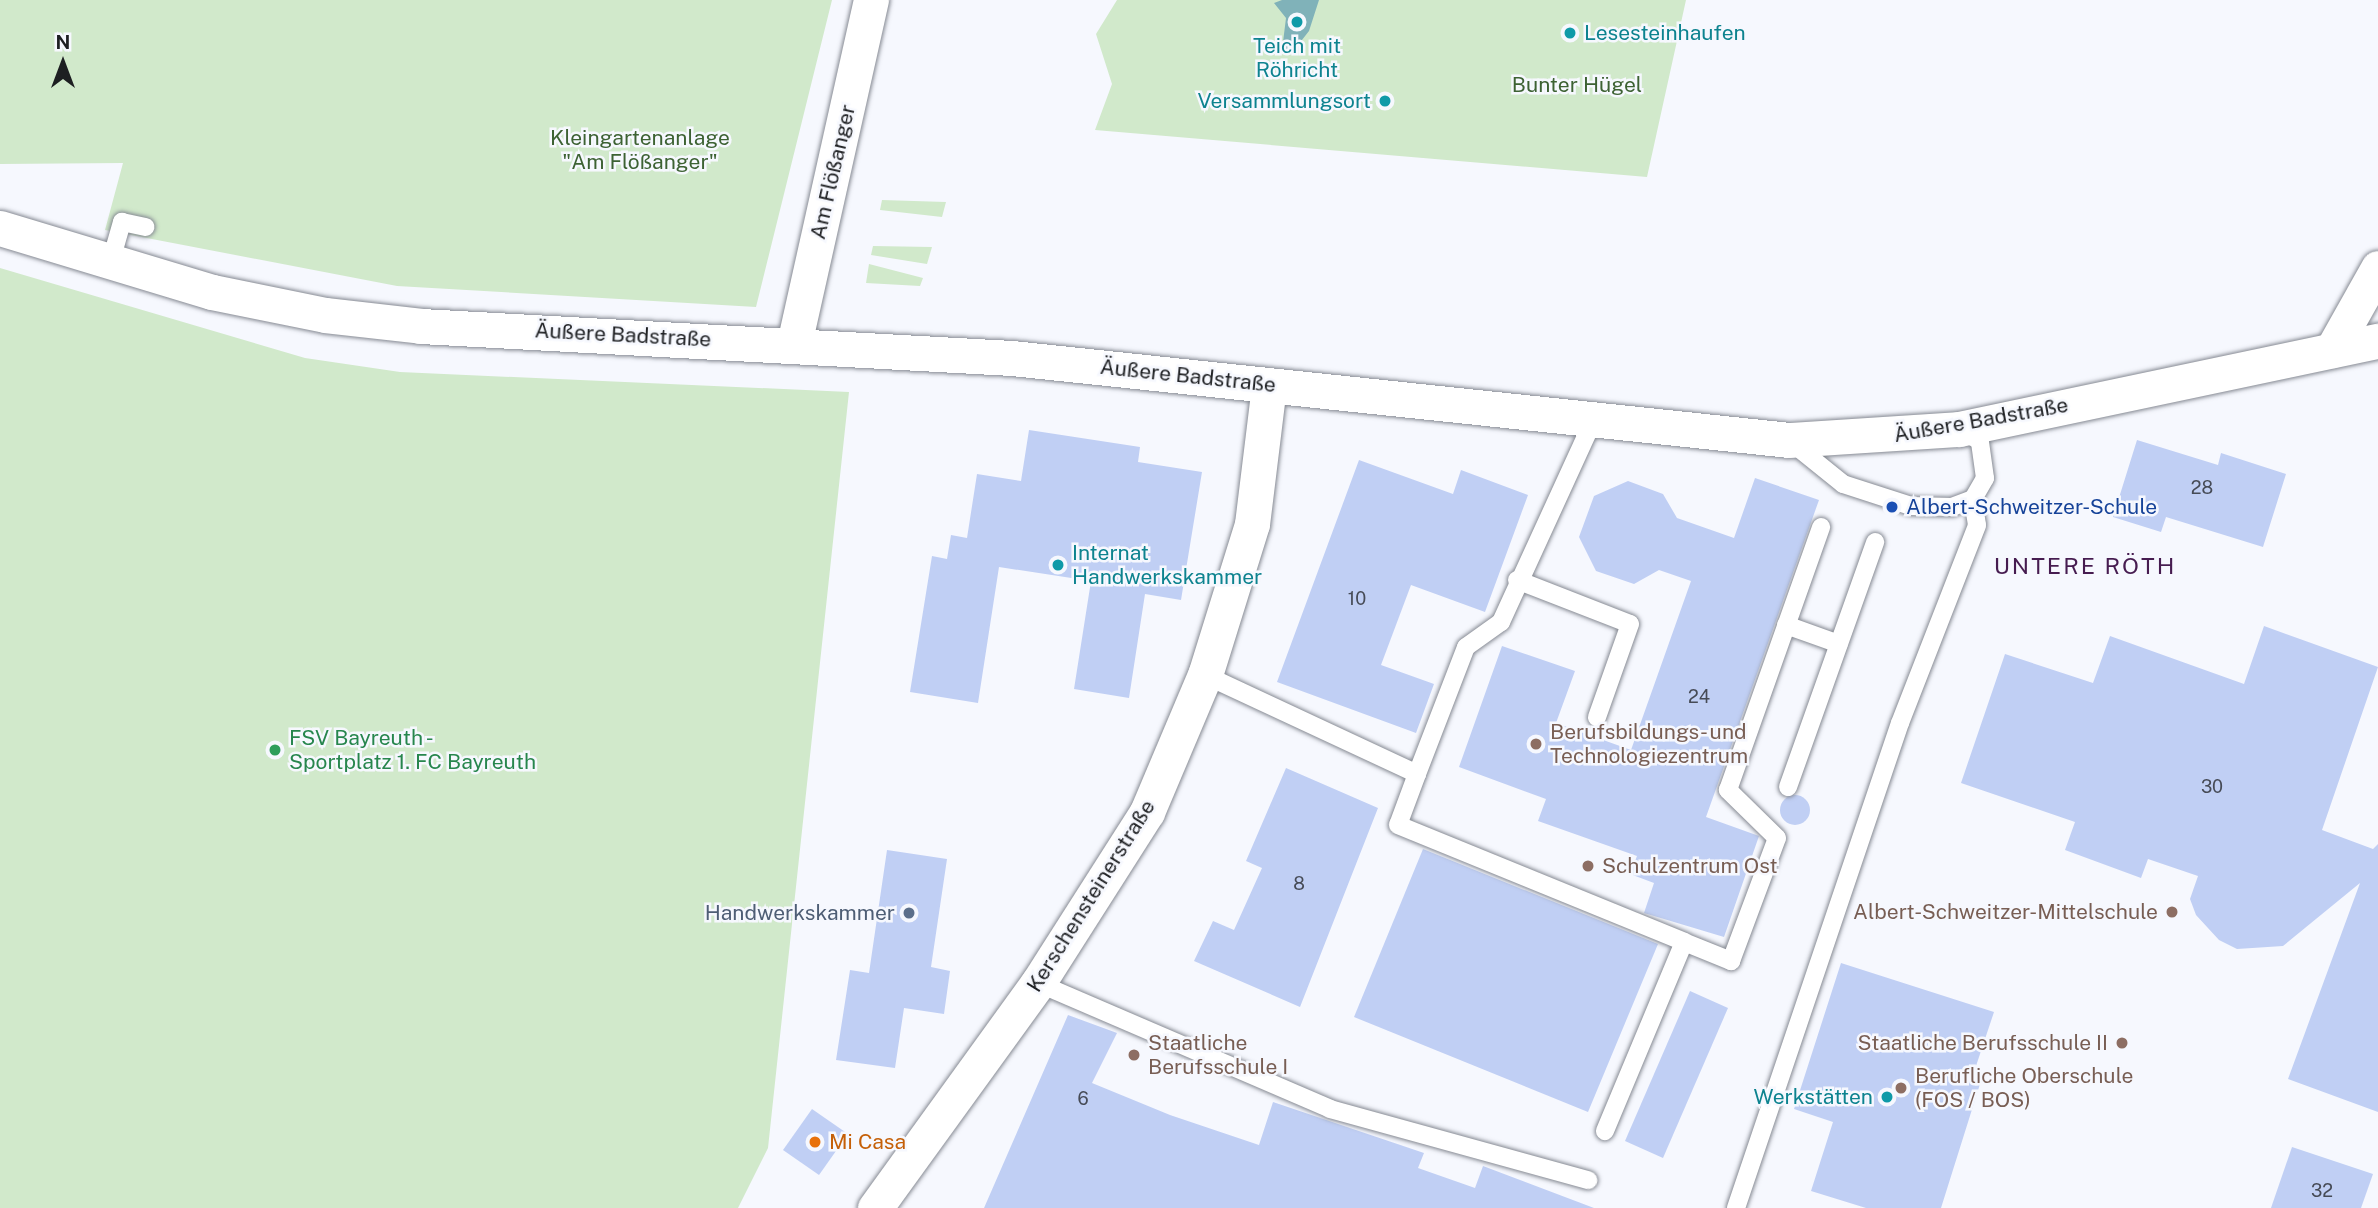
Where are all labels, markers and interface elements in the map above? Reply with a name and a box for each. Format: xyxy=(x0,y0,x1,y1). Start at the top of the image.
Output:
marker: Teich mit Röhricht xyxy=(1289,14,1305,30)
place label: Lesesteinhaufen xyxy=(1584,20,1746,46)
marker: Lesesteinhaufen xyxy=(1562,25,1578,41)
north arrow xyxy=(28,28,98,98)
text: N xyxy=(56,31,70,53)
place label: Teich mit Röhricht xyxy=(1253,33,1341,83)
park label: Bunter Hügel xyxy=(1512,72,1642,98)
place label: Versammlungsort xyxy=(1197,88,1371,114)
marker: Versammlungsort xyxy=(1377,93,1393,109)
street label: Am Flößanger xyxy=(805,102,861,242)
park label: Kleingartenanlage "Am Flößanger" xyxy=(550,125,730,175)
street label: Äußere Badstraße xyxy=(534,318,712,352)
street label: Äußere Badstraße xyxy=(1099,354,1277,398)
street label: Äußere Badstraße xyxy=(1892,392,2070,448)
house number: 28 xyxy=(2191,477,2213,499)
place label: Albert-Schweitzer-Schule xyxy=(1906,494,2157,520)
marker: Albert-Schweitzer-Schule xyxy=(1884,499,1900,515)
place label: Internat Handwerkskammer xyxy=(1072,540,1262,590)
district label: UNTERE RÖTH xyxy=(1995,552,2175,580)
marker: Internat Handwerkskammer xyxy=(1050,557,1066,573)
house number: 10 xyxy=(1348,588,1366,610)
house number: 24 xyxy=(1688,686,1710,708)
place label: Berufsbildungs- und Technologiezentrum xyxy=(1550,719,1750,769)
place label: FSV Bayreuth - Sportplatz 1. FC Bayreuth xyxy=(289,725,536,775)
marker: Berufsbildungs- und Technologiezentrum xyxy=(1528,736,1544,752)
marker: FSV Bayreuth - Sportplatz 1. FC Bayreuth xyxy=(267,742,283,758)
house number: 30 xyxy=(2201,776,2223,798)
street label: Kerschensteinerstraße xyxy=(1022,795,1160,997)
place label: Schulzentrum Ost xyxy=(1602,853,1778,879)
marker: Schulzentrum Ost xyxy=(1580,858,1596,874)
house number: 8 xyxy=(1293,873,1305,895)
place label: Albert-Schweitzer-Mittelschule xyxy=(1853,899,2158,925)
place label: Handwerkskammer xyxy=(705,900,895,926)
marker: Albert-Schweitzer-Mittelschule xyxy=(2164,904,2180,920)
marker: Handwerkskammer xyxy=(901,905,917,921)
place label: Staatliche Berufsschule I xyxy=(1148,1030,1288,1080)
place label: Staatliche Berufsschule II xyxy=(1857,1030,2108,1056)
marker: Staatliche Berufsschule II xyxy=(2114,1035,2130,1051)
marker: Staatliche Berufsschule I xyxy=(1126,1047,1142,1063)
place label: Berufliche Oberschule (FOS / BOS) xyxy=(1915,1063,2134,1113)
marker: Berufliche Oberschule (FOS / BOS) xyxy=(1893,1080,1909,1096)
place label: Werkstätten xyxy=(1754,1084,1873,1110)
house number: 6 xyxy=(1077,1088,1089,1110)
marker: Werkstätten xyxy=(1879,1089,1895,1105)
place label: Mi Casa xyxy=(829,1129,906,1155)
marker: Mi Casa xyxy=(807,1134,823,1150)
house number: 32 xyxy=(2311,1180,2333,1202)

